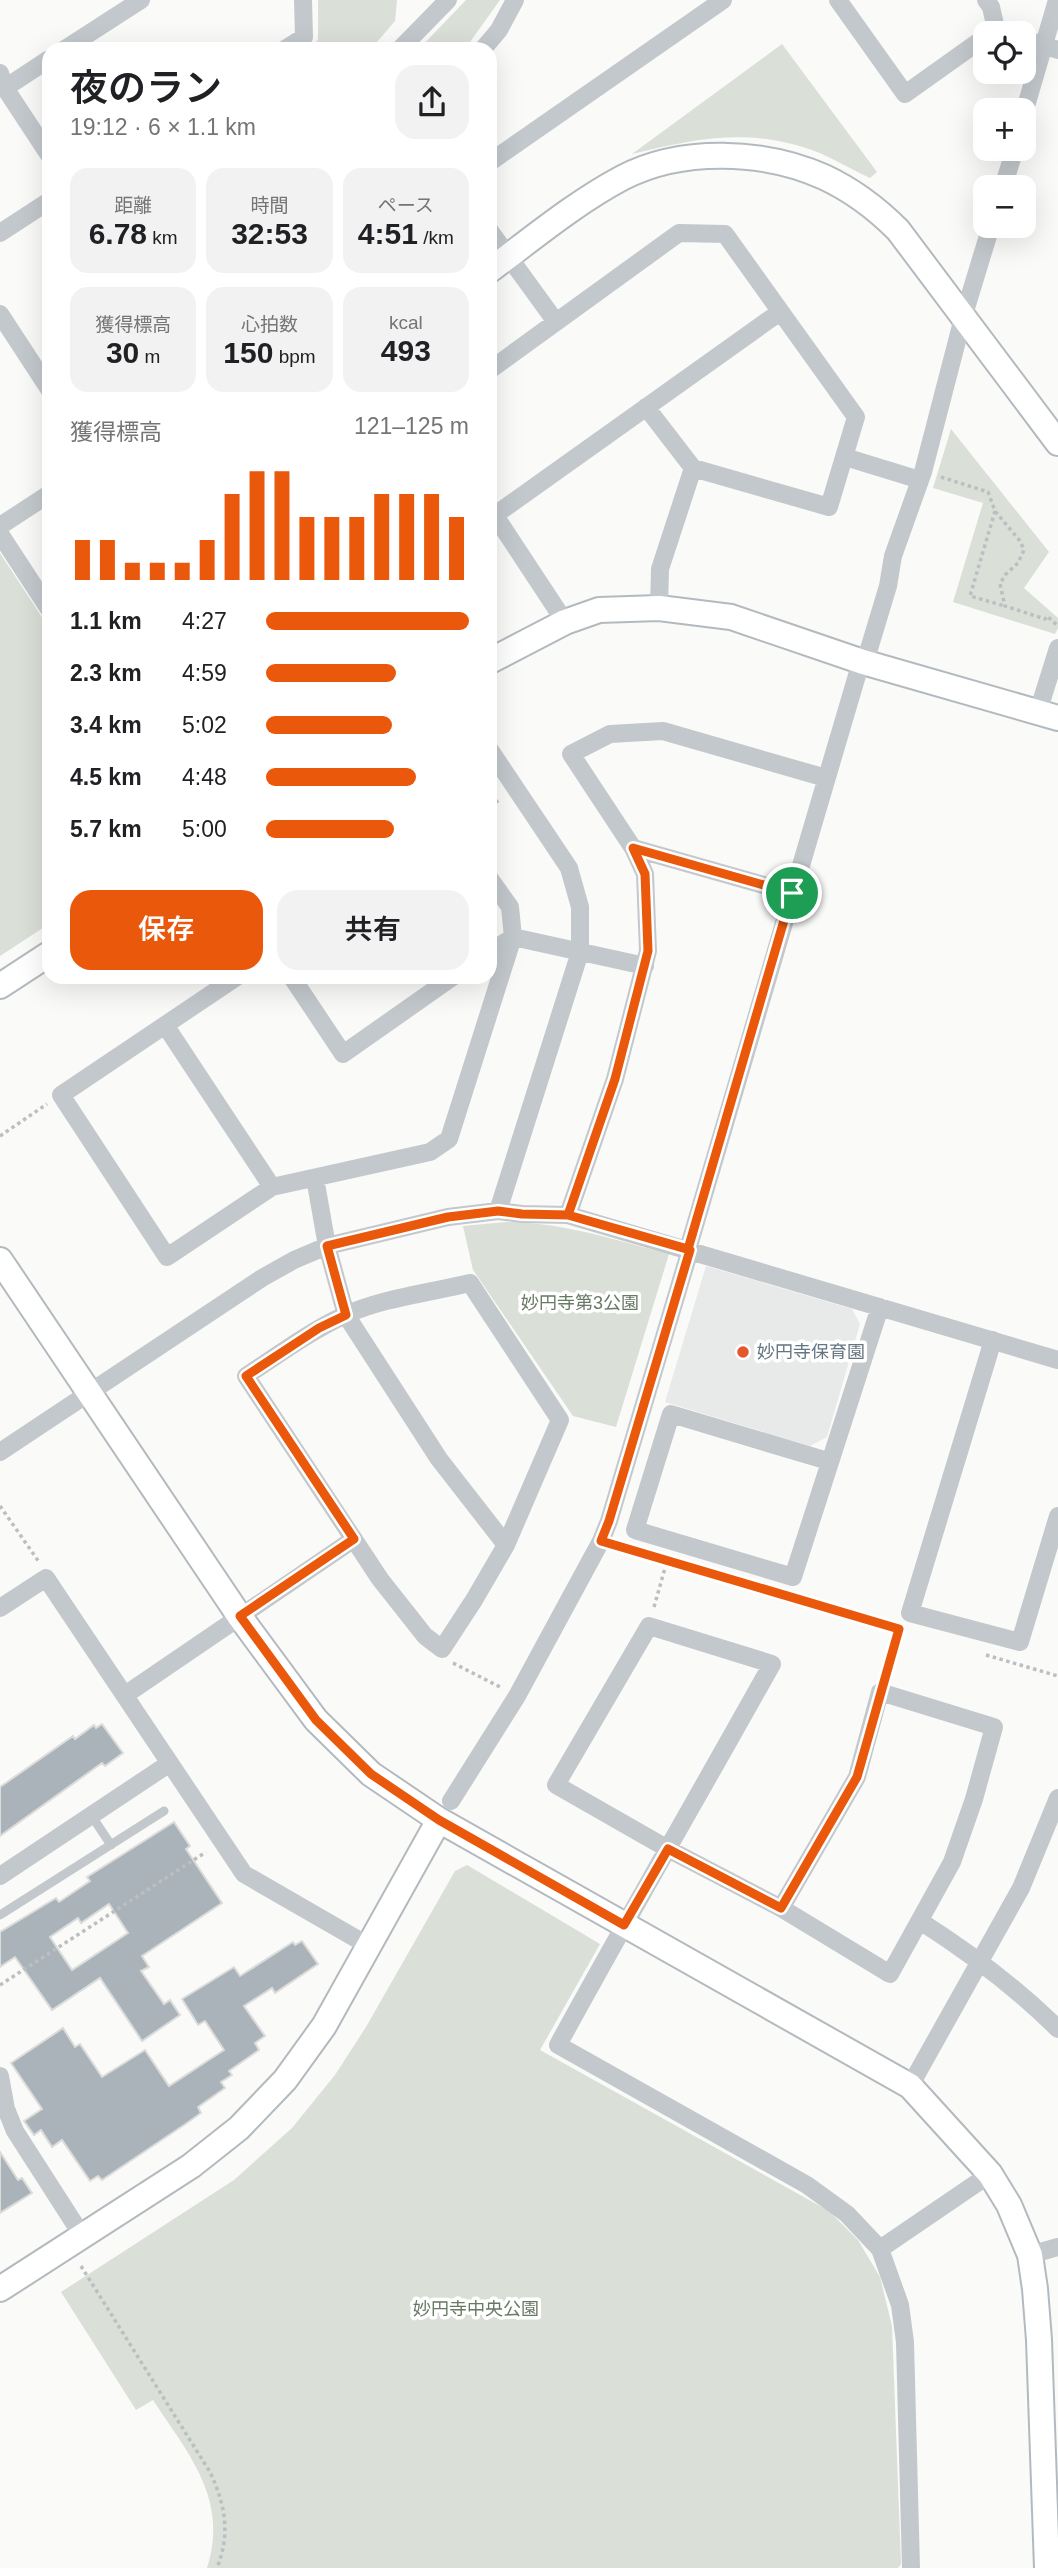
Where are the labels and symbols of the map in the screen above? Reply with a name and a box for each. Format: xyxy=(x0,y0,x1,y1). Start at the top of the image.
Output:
pin xyxy=(762,863,822,923)
park label: 妙円寺第3公園 xyxy=(521,1293,639,1313)
place label: 妙円寺保育園 xyxy=(757,1342,865,1362)
marker: 妙円寺保育園 xyxy=(735,1344,751,1360)
park label: 妙円寺中央公園 xyxy=(413,2299,539,2319)

